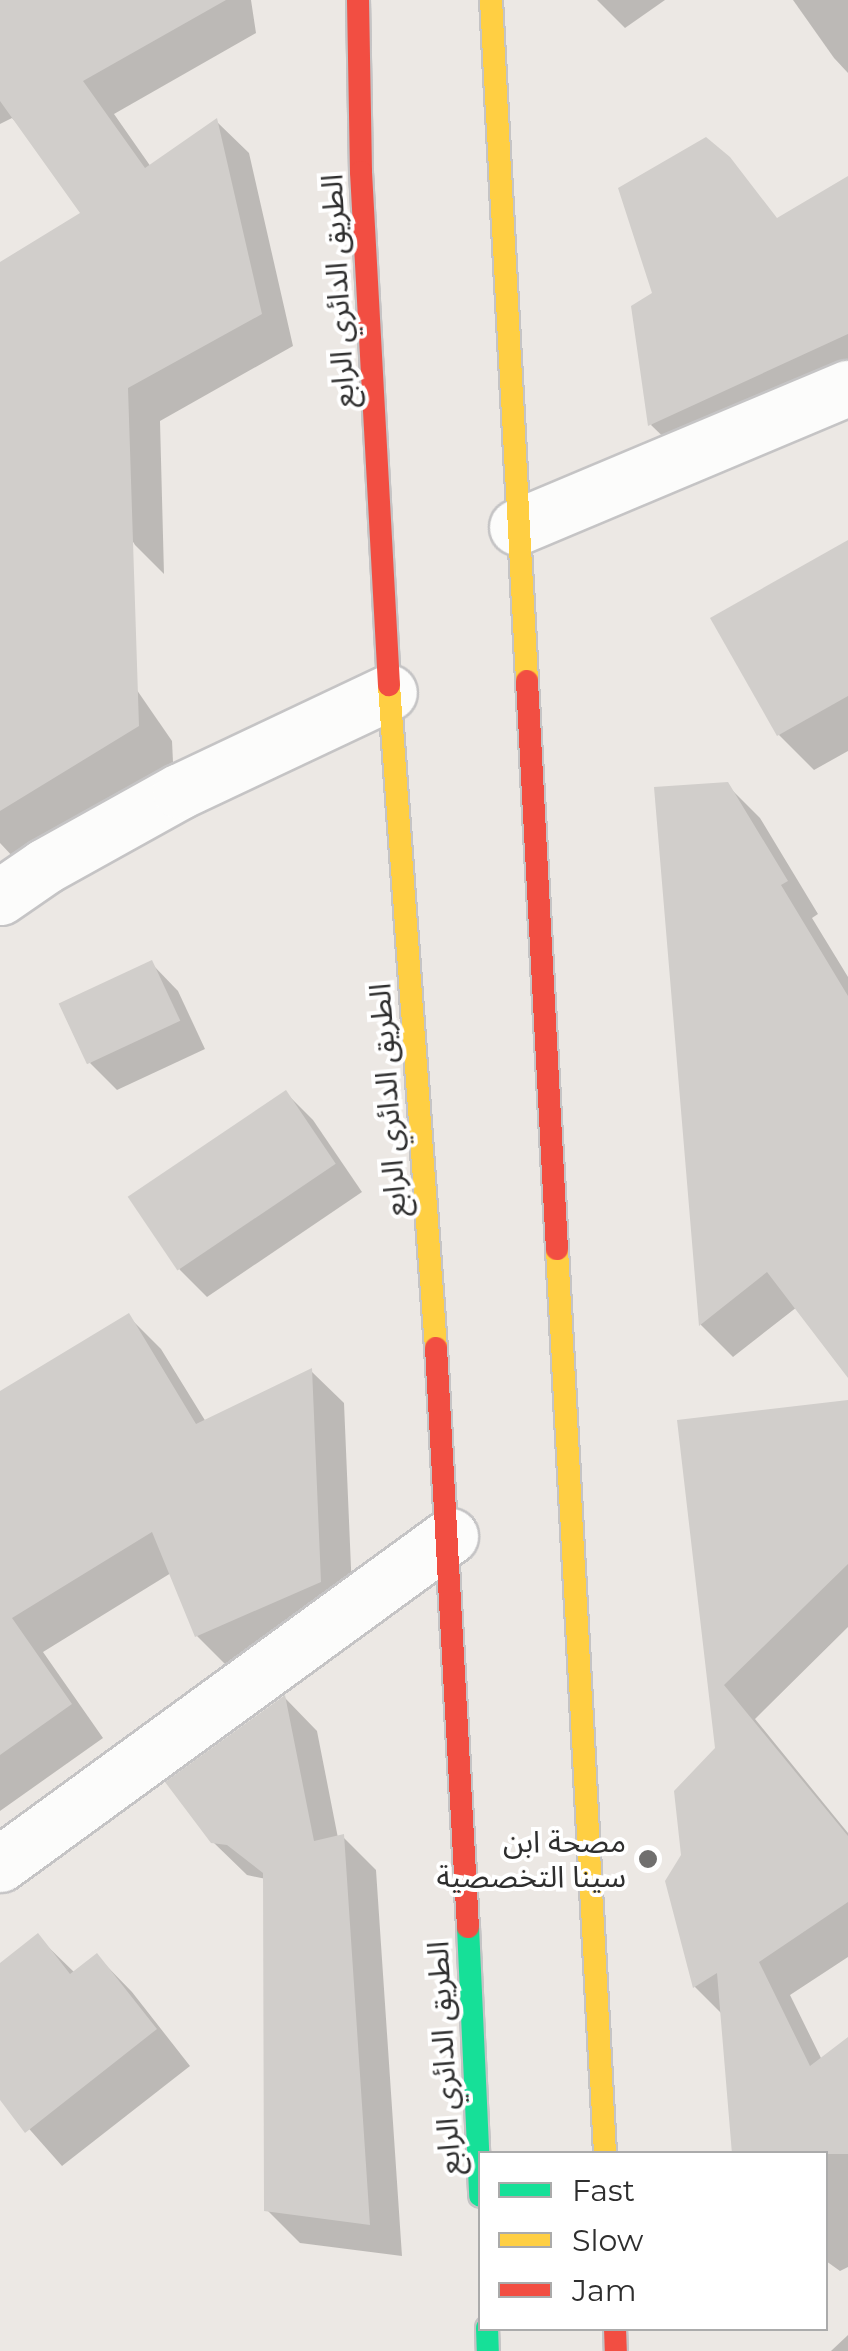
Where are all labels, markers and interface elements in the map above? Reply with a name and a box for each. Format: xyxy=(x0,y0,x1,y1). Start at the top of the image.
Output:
street label: الطريق الدائري الرابع xyxy=(314,173,362,409)
street label: الطريق الدائري الرابع xyxy=(362,982,414,1218)
place label: مصحة ابن سينا التخصصية xyxy=(436,1824,626,1894)
marker: مصحة ابن سينا التخصصية xyxy=(635,1846,661,1872)
street label: الطريق الدائري الرابع xyxy=(420,1940,468,2176)
legend xyxy=(478,2151,828,2331)
text: Fast xyxy=(572,2172,635,2209)
text: Slow xyxy=(572,2222,643,2259)
text: Jam xyxy=(572,2272,637,2309)

